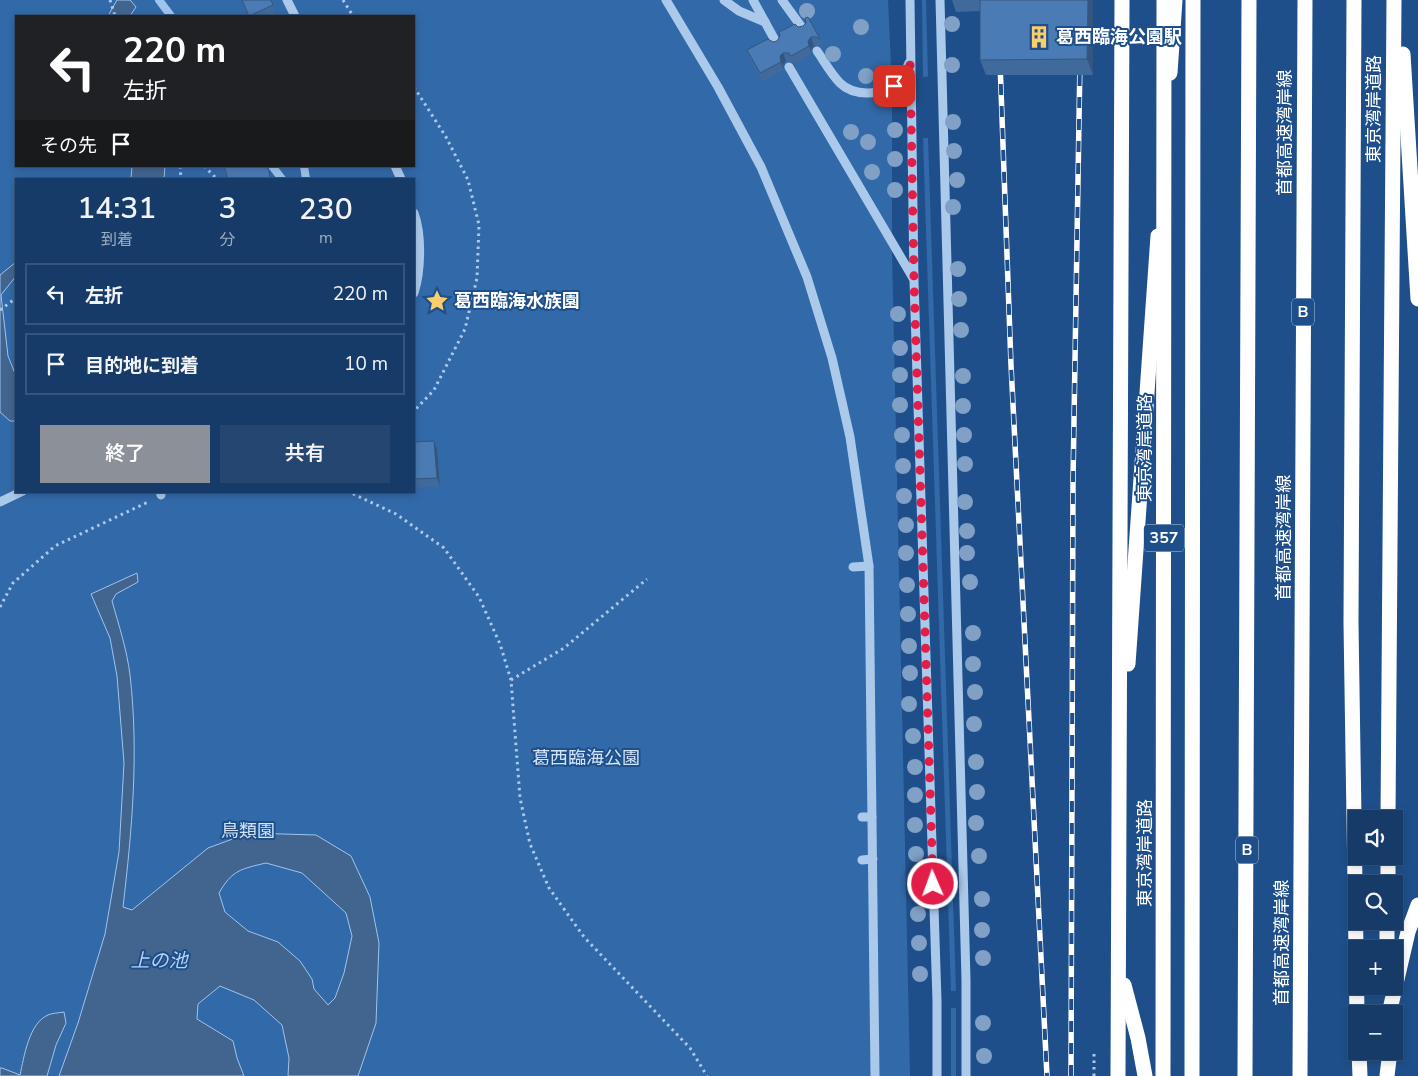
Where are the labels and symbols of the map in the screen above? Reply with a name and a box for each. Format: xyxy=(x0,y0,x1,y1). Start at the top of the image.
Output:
building icon: 葛西臨海公園駅 xyxy=(1026,24,1052,50)
place label: 葛西臨海公園駅 xyxy=(1056,25,1182,49)
street label: 東京湾岸道路 xyxy=(1362,55,1386,163)
pin xyxy=(873,65,915,107)
street label: 首都高速湾岸線 xyxy=(1273,70,1297,196)
place icon: 葛西臨海水族園 xyxy=(424,288,450,314)
place label: 葛西臨海水族園 xyxy=(454,289,580,313)
road number: B xyxy=(1292,298,1314,326)
street label: 東京湾岸道路 xyxy=(1133,394,1157,502)
street label: 首都高速湾岸線 xyxy=(1272,475,1296,601)
road number: 357 xyxy=(1144,524,1184,552)
park label: 葛西臨海公園 xyxy=(532,746,640,770)
street label: 東京湾岸道路 xyxy=(1133,799,1157,907)
park label: 鳥類園 xyxy=(221,819,275,843)
road number: B xyxy=(1236,836,1258,864)
position arrow xyxy=(906,857,958,909)
street label: 首都高速湾岸線 xyxy=(1270,880,1294,1006)
water label: 上の池 xyxy=(130,948,189,974)

